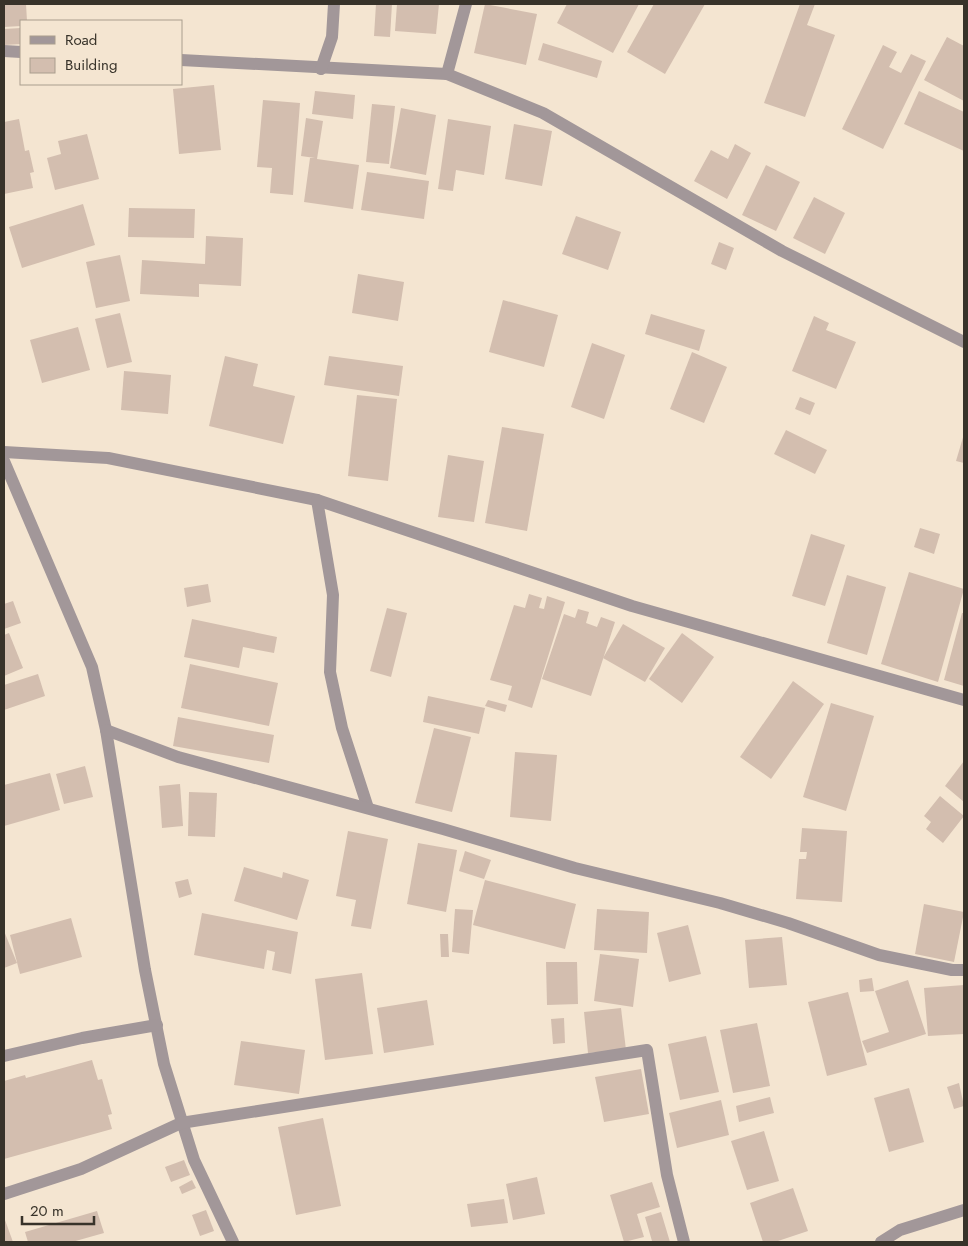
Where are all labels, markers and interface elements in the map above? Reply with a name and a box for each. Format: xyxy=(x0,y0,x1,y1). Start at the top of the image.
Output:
legend xyxy=(20,20,182,85)
text: Road xyxy=(65,29,97,51)
text: Building xyxy=(65,54,117,76)
scale bar xyxy=(22,1194,95,1226)
text: 20 m xyxy=(30,1200,64,1222)

